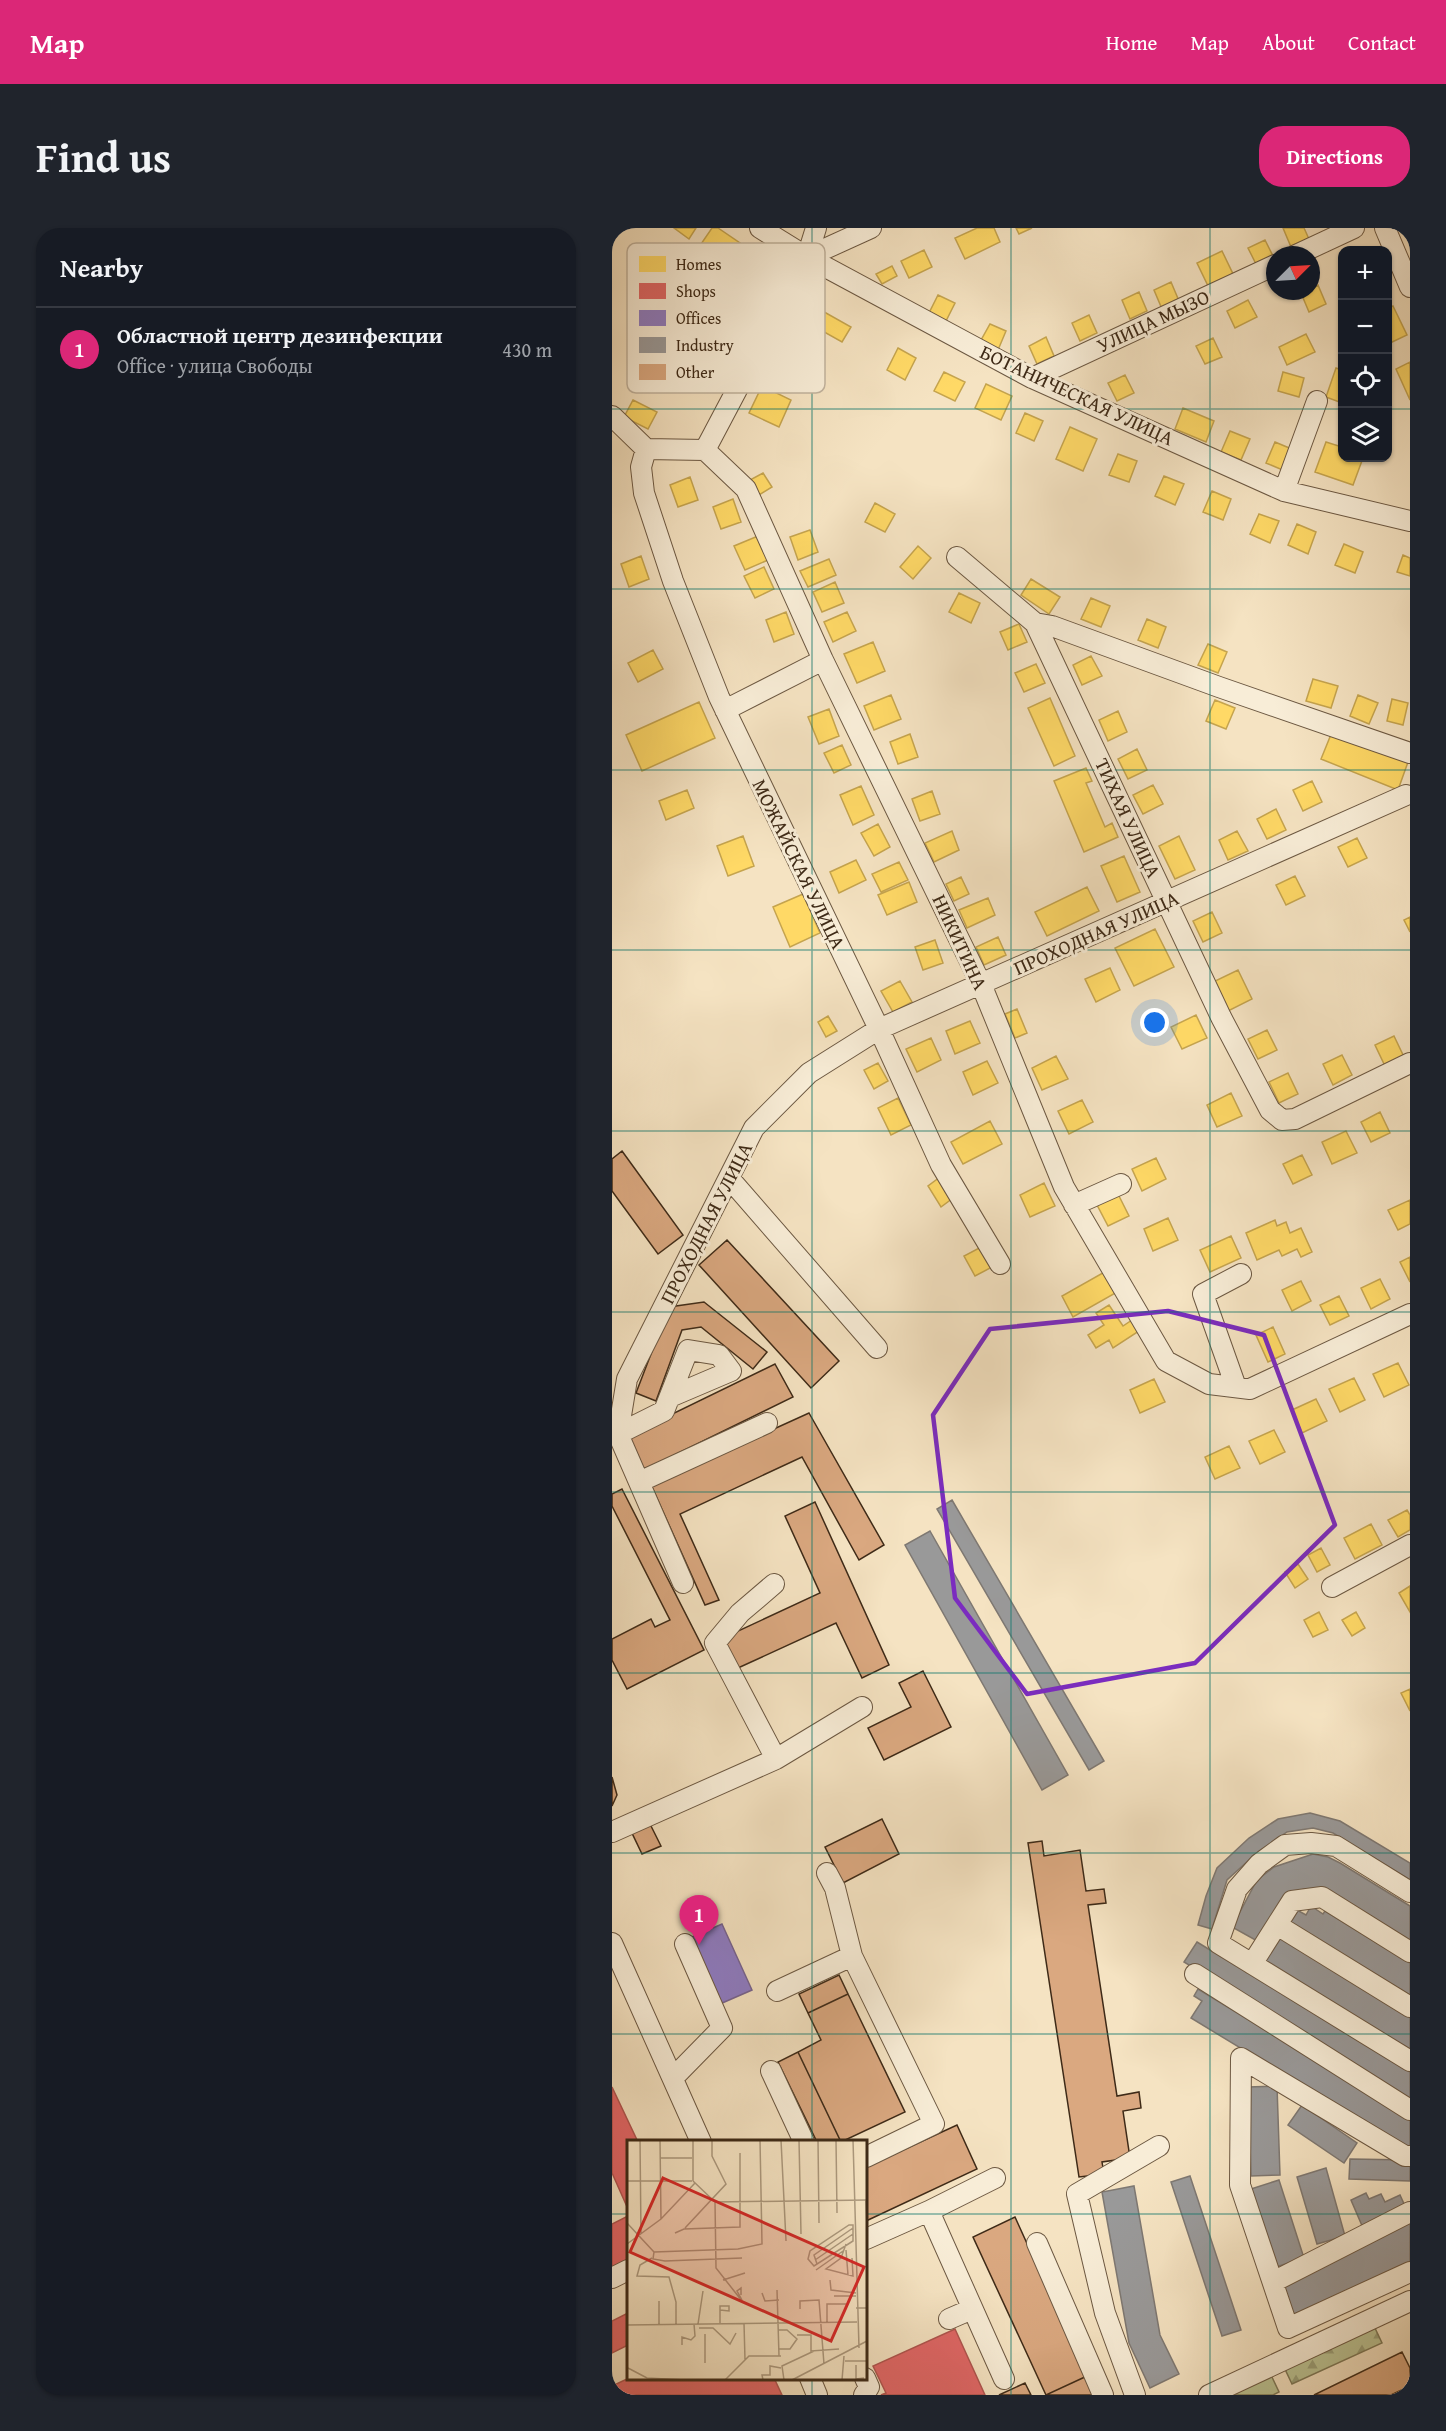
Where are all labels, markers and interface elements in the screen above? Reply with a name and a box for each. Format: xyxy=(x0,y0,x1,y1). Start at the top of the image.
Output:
text: Map xyxy=(30,22,84,63)
text: Home xyxy=(1106,27,1157,58)
text: Map xyxy=(1190,27,1229,58)
text: About xyxy=(1262,27,1315,58)
text: Contact xyxy=(1348,27,1416,58)
text: Find us xyxy=(36,126,171,187)
button: Directions xyxy=(1259,126,1410,187)
legend xyxy=(627,243,825,393)
north arrow xyxy=(1266,246,1320,300)
map controls xyxy=(1338,246,1392,462)
button: + xyxy=(1338,246,1392,300)
text: Nearby xyxy=(60,248,143,287)
text: Homes xyxy=(676,252,722,276)
text: Shops xyxy=(676,279,716,303)
street label: УЛИЦА МЫЗО xyxy=(1092,282,1214,359)
button: − xyxy=(1338,300,1392,354)
text: Offices xyxy=(676,306,721,330)
text: Областной центр дезинфекции xyxy=(117,319,443,351)
text: Industry xyxy=(676,333,734,357)
text: 1 xyxy=(74,335,85,364)
text: 430 m xyxy=(502,335,552,364)
street label: БОТАНИЧЕСКАЯ УЛИЦА xyxy=(976,337,1179,452)
text: Office · улица Свободы xyxy=(117,351,313,380)
button: locate xyxy=(1338,354,1392,408)
text: Other xyxy=(676,360,715,384)
button: layers xyxy=(1338,408,1392,462)
street label: ТИХАЯ УЛИЦА xyxy=(1088,753,1169,882)
street label: МОЖАЙСКАЯ УЛИЦА xyxy=(746,774,853,954)
street label: ПРОХОДНАЯ УЛИЦА xyxy=(1009,883,1183,982)
street label: НИКИТИНА xyxy=(926,889,995,994)
your location xyxy=(1140,1008,1169,1037)
street label: ПРОХОДНАЯ УЛИЦА xyxy=(652,1137,759,1309)
pin: 1 xyxy=(680,1896,718,1945)
inset map xyxy=(627,2140,867,2380)

